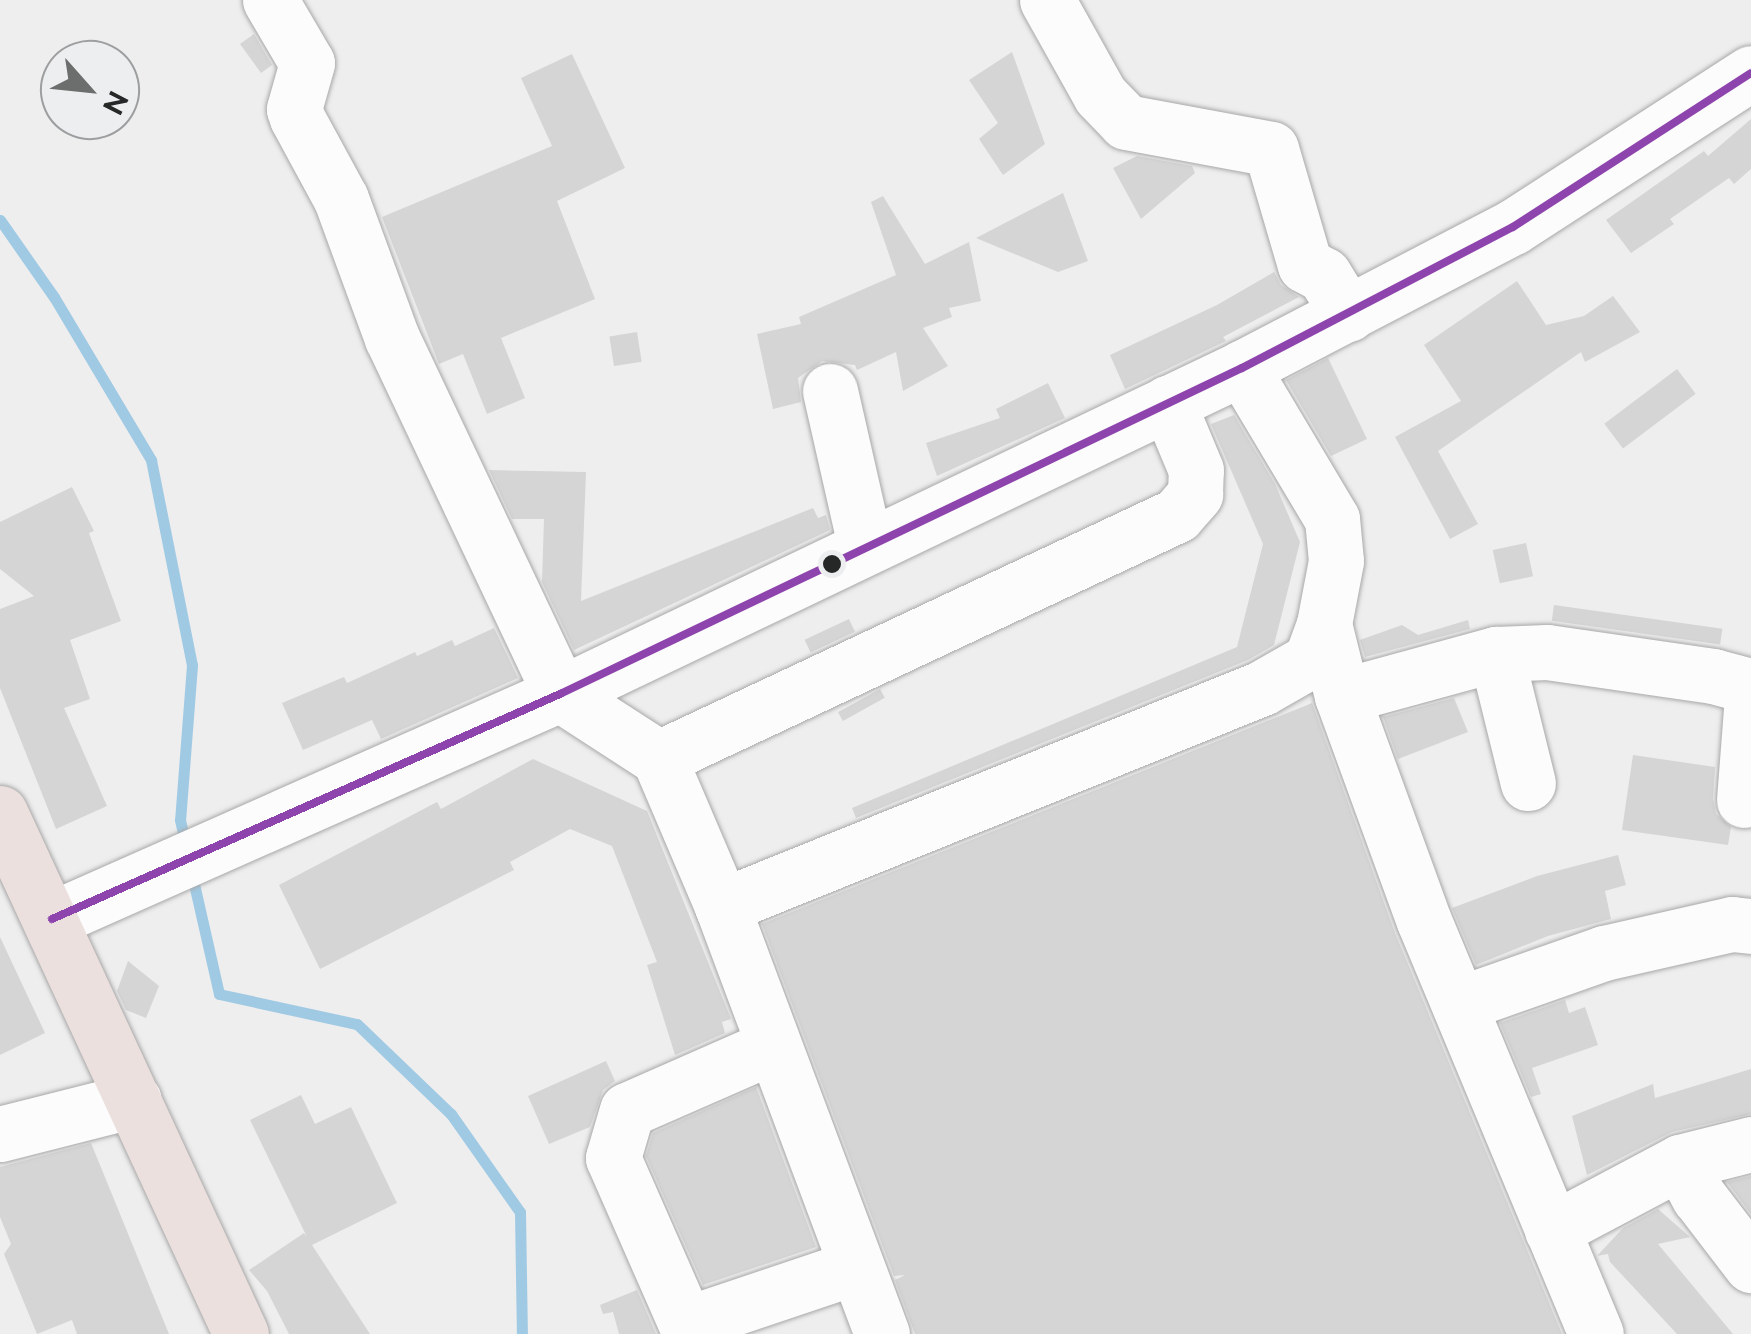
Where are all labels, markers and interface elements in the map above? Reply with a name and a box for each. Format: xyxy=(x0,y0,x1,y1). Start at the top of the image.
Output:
north arrow xyxy=(40,40,140,140)
text: N xyxy=(96,86,135,120)
unlabelled marker xyxy=(822,554,842,574)

